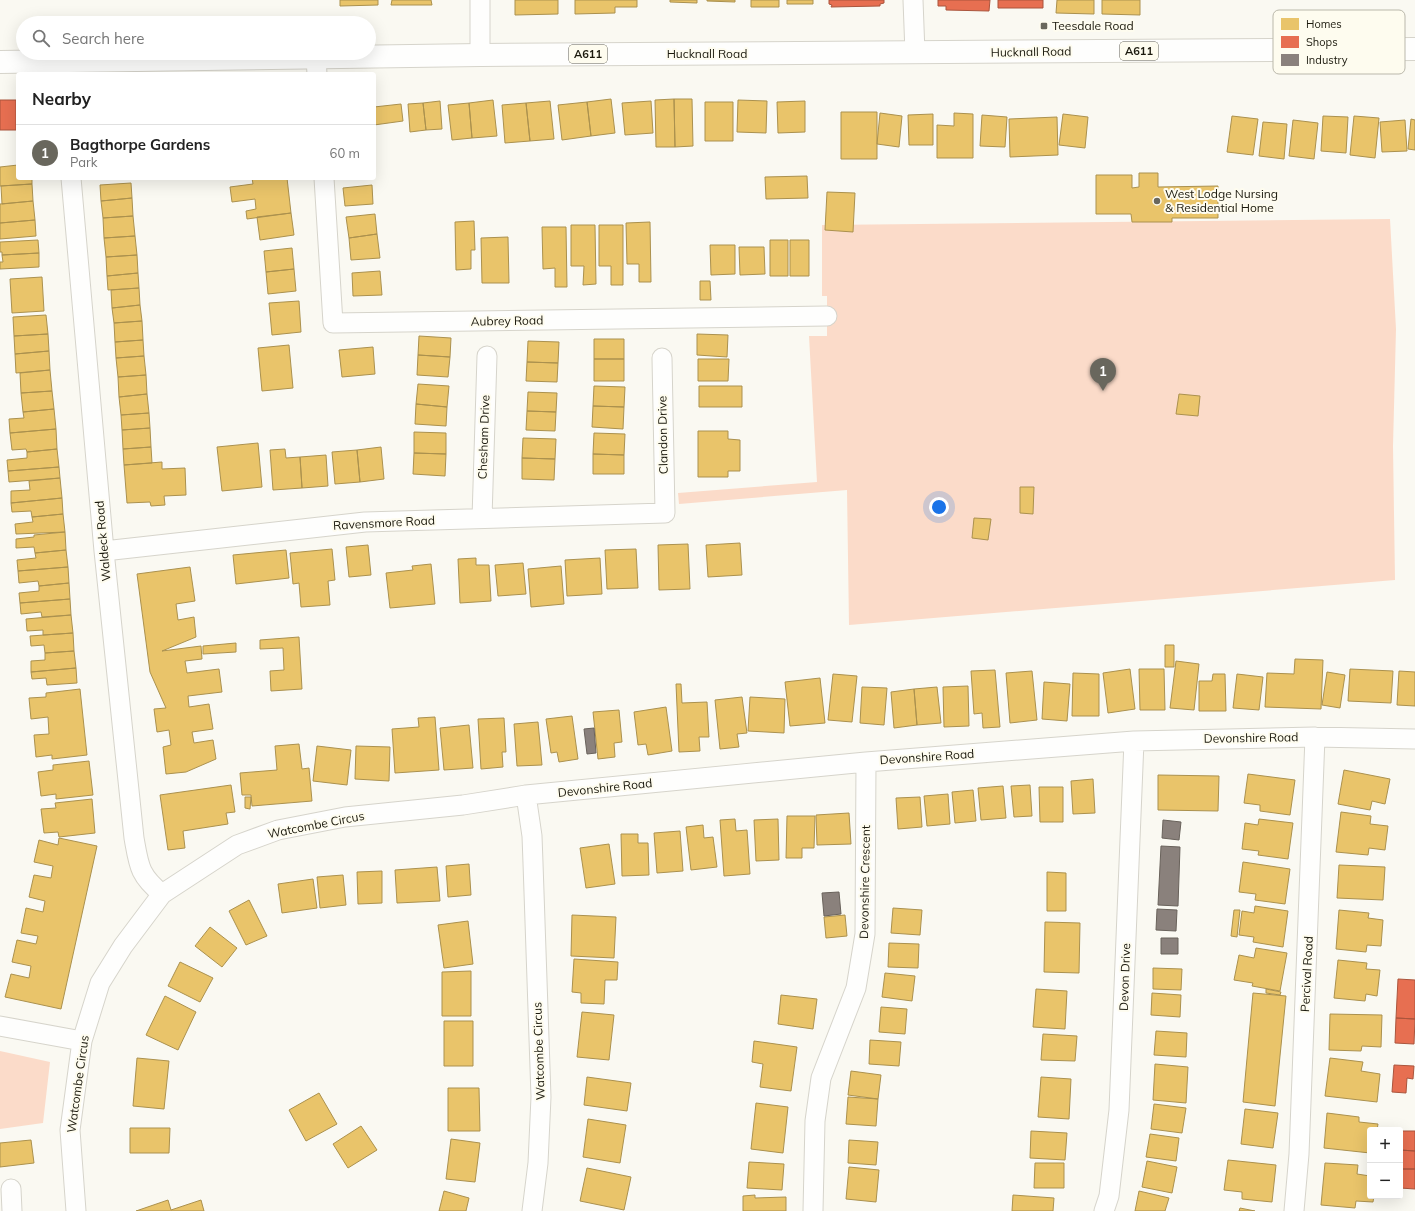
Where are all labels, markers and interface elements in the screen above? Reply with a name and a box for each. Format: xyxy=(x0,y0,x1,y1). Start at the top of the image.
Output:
legend xyxy=(1273,10,1405,74)
search box xyxy=(16,16,376,60)
text: Homes xyxy=(1306,17,1342,31)
place label: Teesdale Road xyxy=(1052,18,1134,33)
marker: Teesdale Road xyxy=(1039,21,1049,31)
icon: search xyxy=(30,27,52,49)
text: Search here xyxy=(62,29,144,48)
text: Shops xyxy=(1306,35,1338,49)
road number: A611 xyxy=(1120,42,1158,60)
street label: Hucknall Road xyxy=(990,43,1071,60)
road number: A611 xyxy=(569,45,607,63)
street label: Hucknall Road xyxy=(667,46,747,61)
text: Industry xyxy=(1306,53,1348,67)
text: Nearby xyxy=(32,88,91,109)
text: Bagthorpe Gardens xyxy=(70,135,210,154)
text: 1 xyxy=(41,145,49,161)
text: 60 m xyxy=(330,145,360,161)
text: Park xyxy=(70,154,97,170)
place label: West Lodge Nursing & Residential Home xyxy=(1165,186,1278,215)
marker: West Lodge Nursing & Residential Home xyxy=(1152,196,1162,206)
street label: Aubrey Road xyxy=(471,312,543,329)
pin: 1 xyxy=(1090,358,1116,391)
street label: Chesham Drive xyxy=(475,394,492,480)
street label: Clandon Drive xyxy=(654,396,671,474)
your location xyxy=(929,497,949,517)
street label: Waldeck Road xyxy=(91,500,114,582)
street label: Ravensmore Road xyxy=(333,512,435,533)
street label: Devonshire Road xyxy=(1203,729,1299,746)
street label: Devonshire Road xyxy=(879,746,975,767)
street label: Devonshire Road xyxy=(557,775,653,800)
street label: Watcombe Circus xyxy=(266,808,366,841)
street label: Devonshire Crescent xyxy=(856,825,873,939)
street label: Percival Road xyxy=(1297,936,1316,1012)
street label: Devon Drive xyxy=(1116,943,1133,1011)
street label: Watcombe Circus xyxy=(529,1002,548,1100)
street label: Watcombe Circus xyxy=(63,1034,92,1134)
map controls xyxy=(1367,1127,1403,1199)
button: + xyxy=(1367,1127,1403,1163)
button: − xyxy=(1367,1163,1403,1199)

